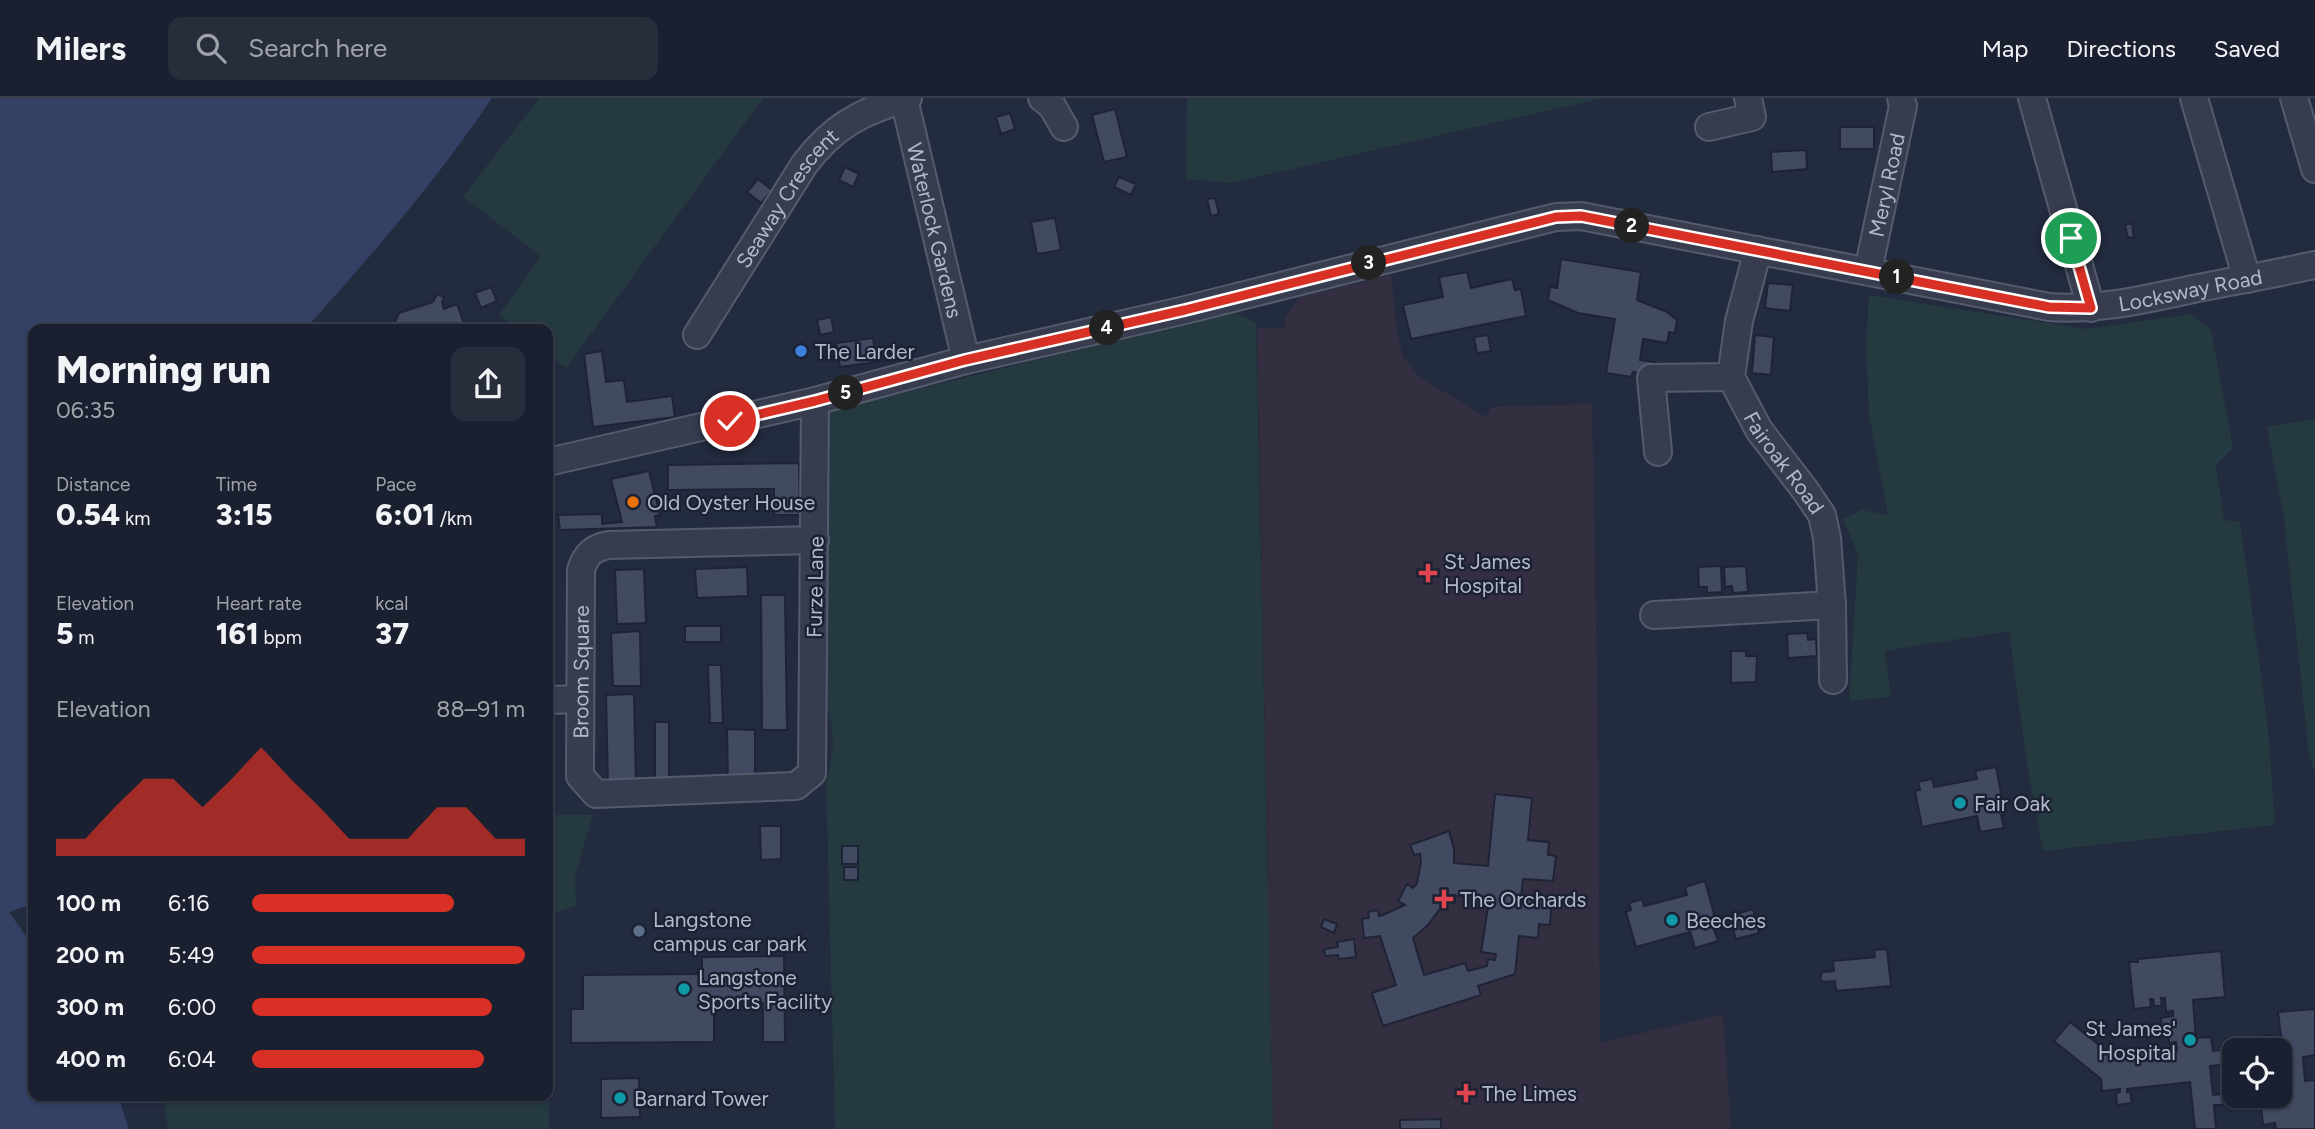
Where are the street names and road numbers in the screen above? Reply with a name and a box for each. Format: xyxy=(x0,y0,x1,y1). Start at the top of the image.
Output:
street label: Seaway Crescent xyxy=(730,123,843,272)
street label: Meryl Road xyxy=(1863,131,1909,239)
street label: Waterlock Gardens xyxy=(902,140,968,320)
street label: Locksway Road xyxy=(2117,264,2264,316)
street label: Fairoak Road xyxy=(1739,407,1830,518)
street label: Furze Lane xyxy=(802,536,828,638)
street label: Broom Square xyxy=(568,605,593,739)

